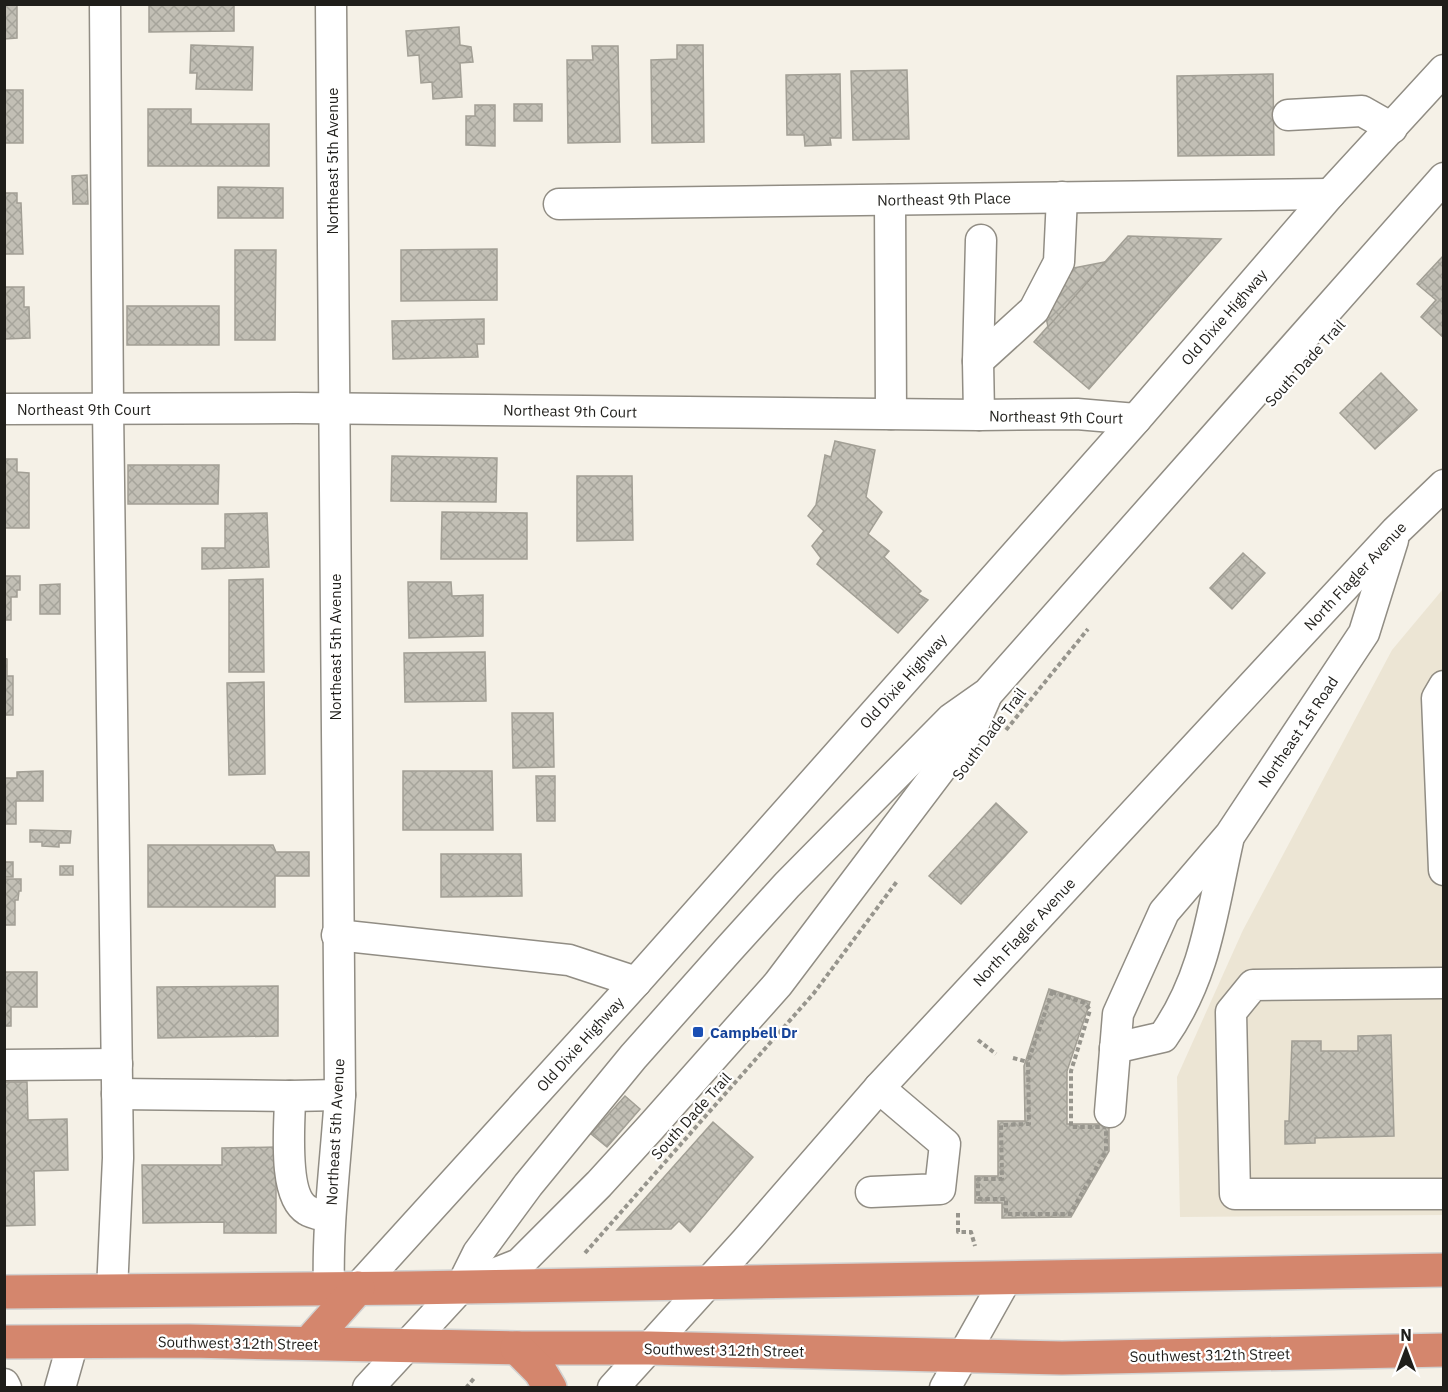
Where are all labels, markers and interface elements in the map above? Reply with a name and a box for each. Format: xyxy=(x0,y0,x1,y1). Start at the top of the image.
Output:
street label: Northeast 5th Avenue xyxy=(323,87,342,235)
street label: Northeast 9th Place xyxy=(877,188,1011,210)
street label: Old Dixie Highway xyxy=(1177,265,1271,369)
street label: South Dade Trail xyxy=(1261,316,1349,410)
street label: Northeast 9th Court xyxy=(17,400,151,419)
street label: Northeast 9th Court xyxy=(503,400,637,422)
street label: Northeast 9th Court xyxy=(989,406,1123,428)
street label: North Flagler Avenue xyxy=(1300,518,1410,634)
street label: Northeast 5th Avenue xyxy=(326,573,345,721)
street label: Old Dixie Highway xyxy=(855,629,951,732)
street label: Northeast 1st Road xyxy=(1254,673,1342,791)
street label: South Dade Trail xyxy=(948,684,1030,784)
street label: North Flagler Avenue xyxy=(969,874,1079,990)
street label: Old Dixie Highway xyxy=(532,992,628,1095)
place label: Campbell Dr xyxy=(710,1023,797,1042)
marker: Campbell Dr xyxy=(691,1025,705,1039)
street label: Northeast 5th Avenue xyxy=(322,1058,348,1206)
street label: South Dade Trail xyxy=(647,1069,735,1163)
north arrow xyxy=(1376,1320,1436,1380)
text: N xyxy=(1400,1325,1412,1345)
street label: Southwest 312th Street xyxy=(158,1332,318,1354)
street label: Southwest 312th Street xyxy=(644,1339,804,1361)
street label: Southwest 312th Street xyxy=(1130,1344,1290,1366)

